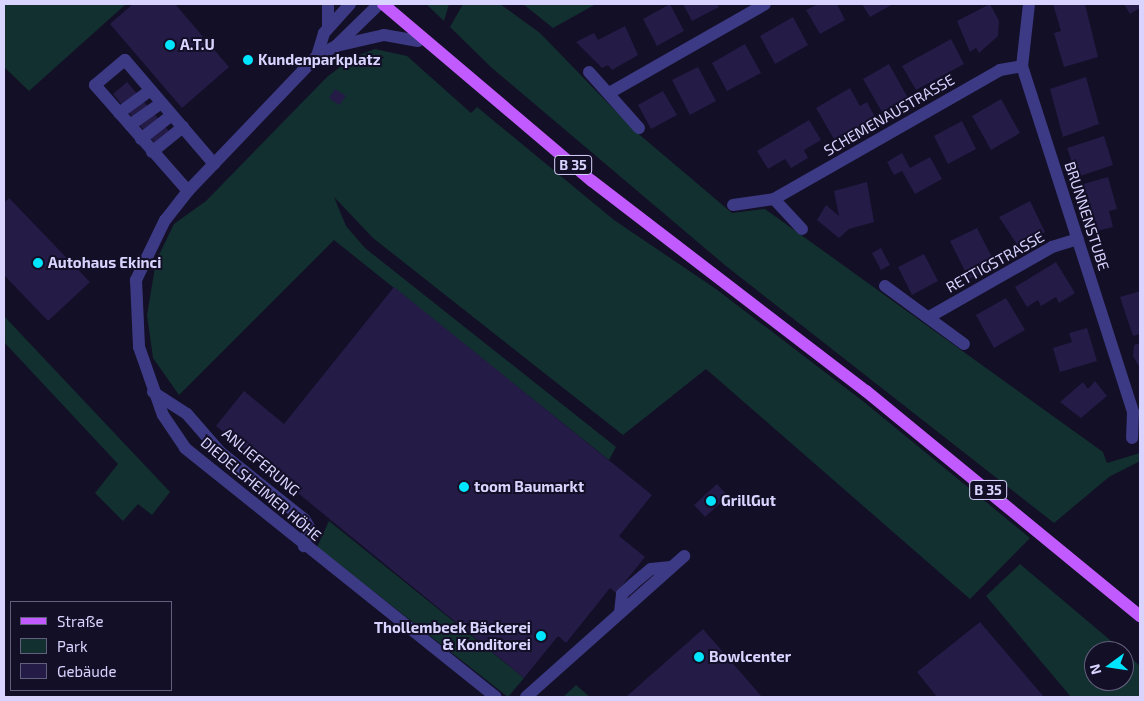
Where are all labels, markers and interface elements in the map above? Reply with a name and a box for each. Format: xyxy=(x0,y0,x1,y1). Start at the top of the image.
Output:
place label: A.T.U xyxy=(180,36,215,54)
marker: A.T.U xyxy=(164,39,176,51)
place label: Kundenparkplatz xyxy=(258,51,381,69)
marker: Kundenparkplatz xyxy=(242,54,254,66)
street label: SCHEMENAUSTRASSE xyxy=(821,70,957,160)
road number: B 35 xyxy=(553,154,593,176)
street label: BRUNNENSTUBE xyxy=(1061,159,1113,273)
street label: RETTIGSTRASSE xyxy=(943,228,1047,296)
place label: Autohaus Ekinci xyxy=(48,254,161,272)
marker: Autohaus Ekinci xyxy=(32,257,44,269)
street label: ANLIEFERUNG xyxy=(219,424,303,500)
street label: DIEDELSHEIMER HÖHE xyxy=(197,433,325,545)
place label: toom Baumarkt xyxy=(474,478,584,496)
road number: B 35 xyxy=(968,478,1008,502)
marker: toom Baumarkt xyxy=(458,481,470,493)
place label: GrillGut xyxy=(721,492,776,510)
marker: GrillGut xyxy=(705,495,717,507)
legend xyxy=(10,601,172,691)
text: Straße xyxy=(57,612,103,630)
place label: Thollembeek Bäckerei & Konditorei xyxy=(374,618,531,653)
marker: Thollembeek Bäckerei & Konditorei xyxy=(535,630,547,642)
text: Park xyxy=(57,637,88,655)
north arrow xyxy=(1084,641,1134,691)
place label: Bowlcenter xyxy=(709,648,791,666)
marker: Bowlcenter xyxy=(693,651,705,663)
text: Gebäude xyxy=(57,662,116,680)
text: N xyxy=(1085,663,1104,676)

